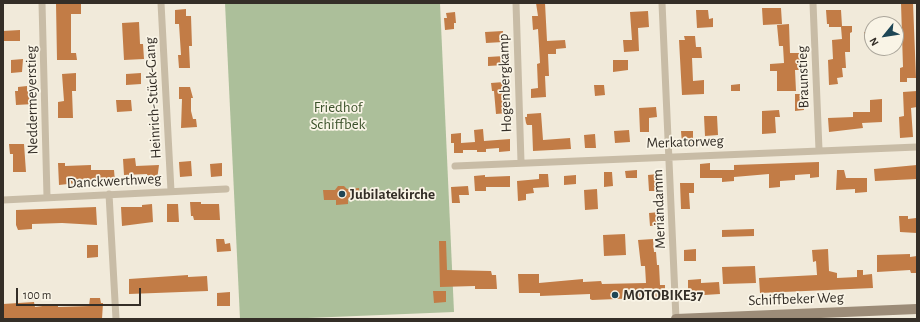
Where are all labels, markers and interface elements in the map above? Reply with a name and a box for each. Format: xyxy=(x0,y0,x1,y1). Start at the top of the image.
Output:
north arrow xyxy=(864,16,904,56)
street label: Hogenbergkamp xyxy=(494,33,516,133)
text: N xyxy=(867,36,881,48)
street label: Heinrich-Stück-Gang xyxy=(141,37,165,159)
street label: Neddermeyerstieg xyxy=(22,45,42,155)
street label: Braunstieg xyxy=(793,45,813,109)
park label: Friedhof Schiffbek xyxy=(311,98,365,133)
street label: Merkatorweg xyxy=(646,132,724,152)
street label: Meriandamm xyxy=(649,169,669,249)
street label: Danckwerthweg xyxy=(66,170,162,192)
place label: Jubilatekirche xyxy=(350,185,435,203)
marker: Jubilatekirche xyxy=(337,189,347,199)
scale bar xyxy=(18,280,143,306)
place label: MOTOBIKE37 xyxy=(623,286,703,304)
street label: Schiffbeker Weg xyxy=(748,288,844,310)
text: 100 m xyxy=(23,289,51,301)
marker: MOTOBIKE37 xyxy=(610,290,620,300)

